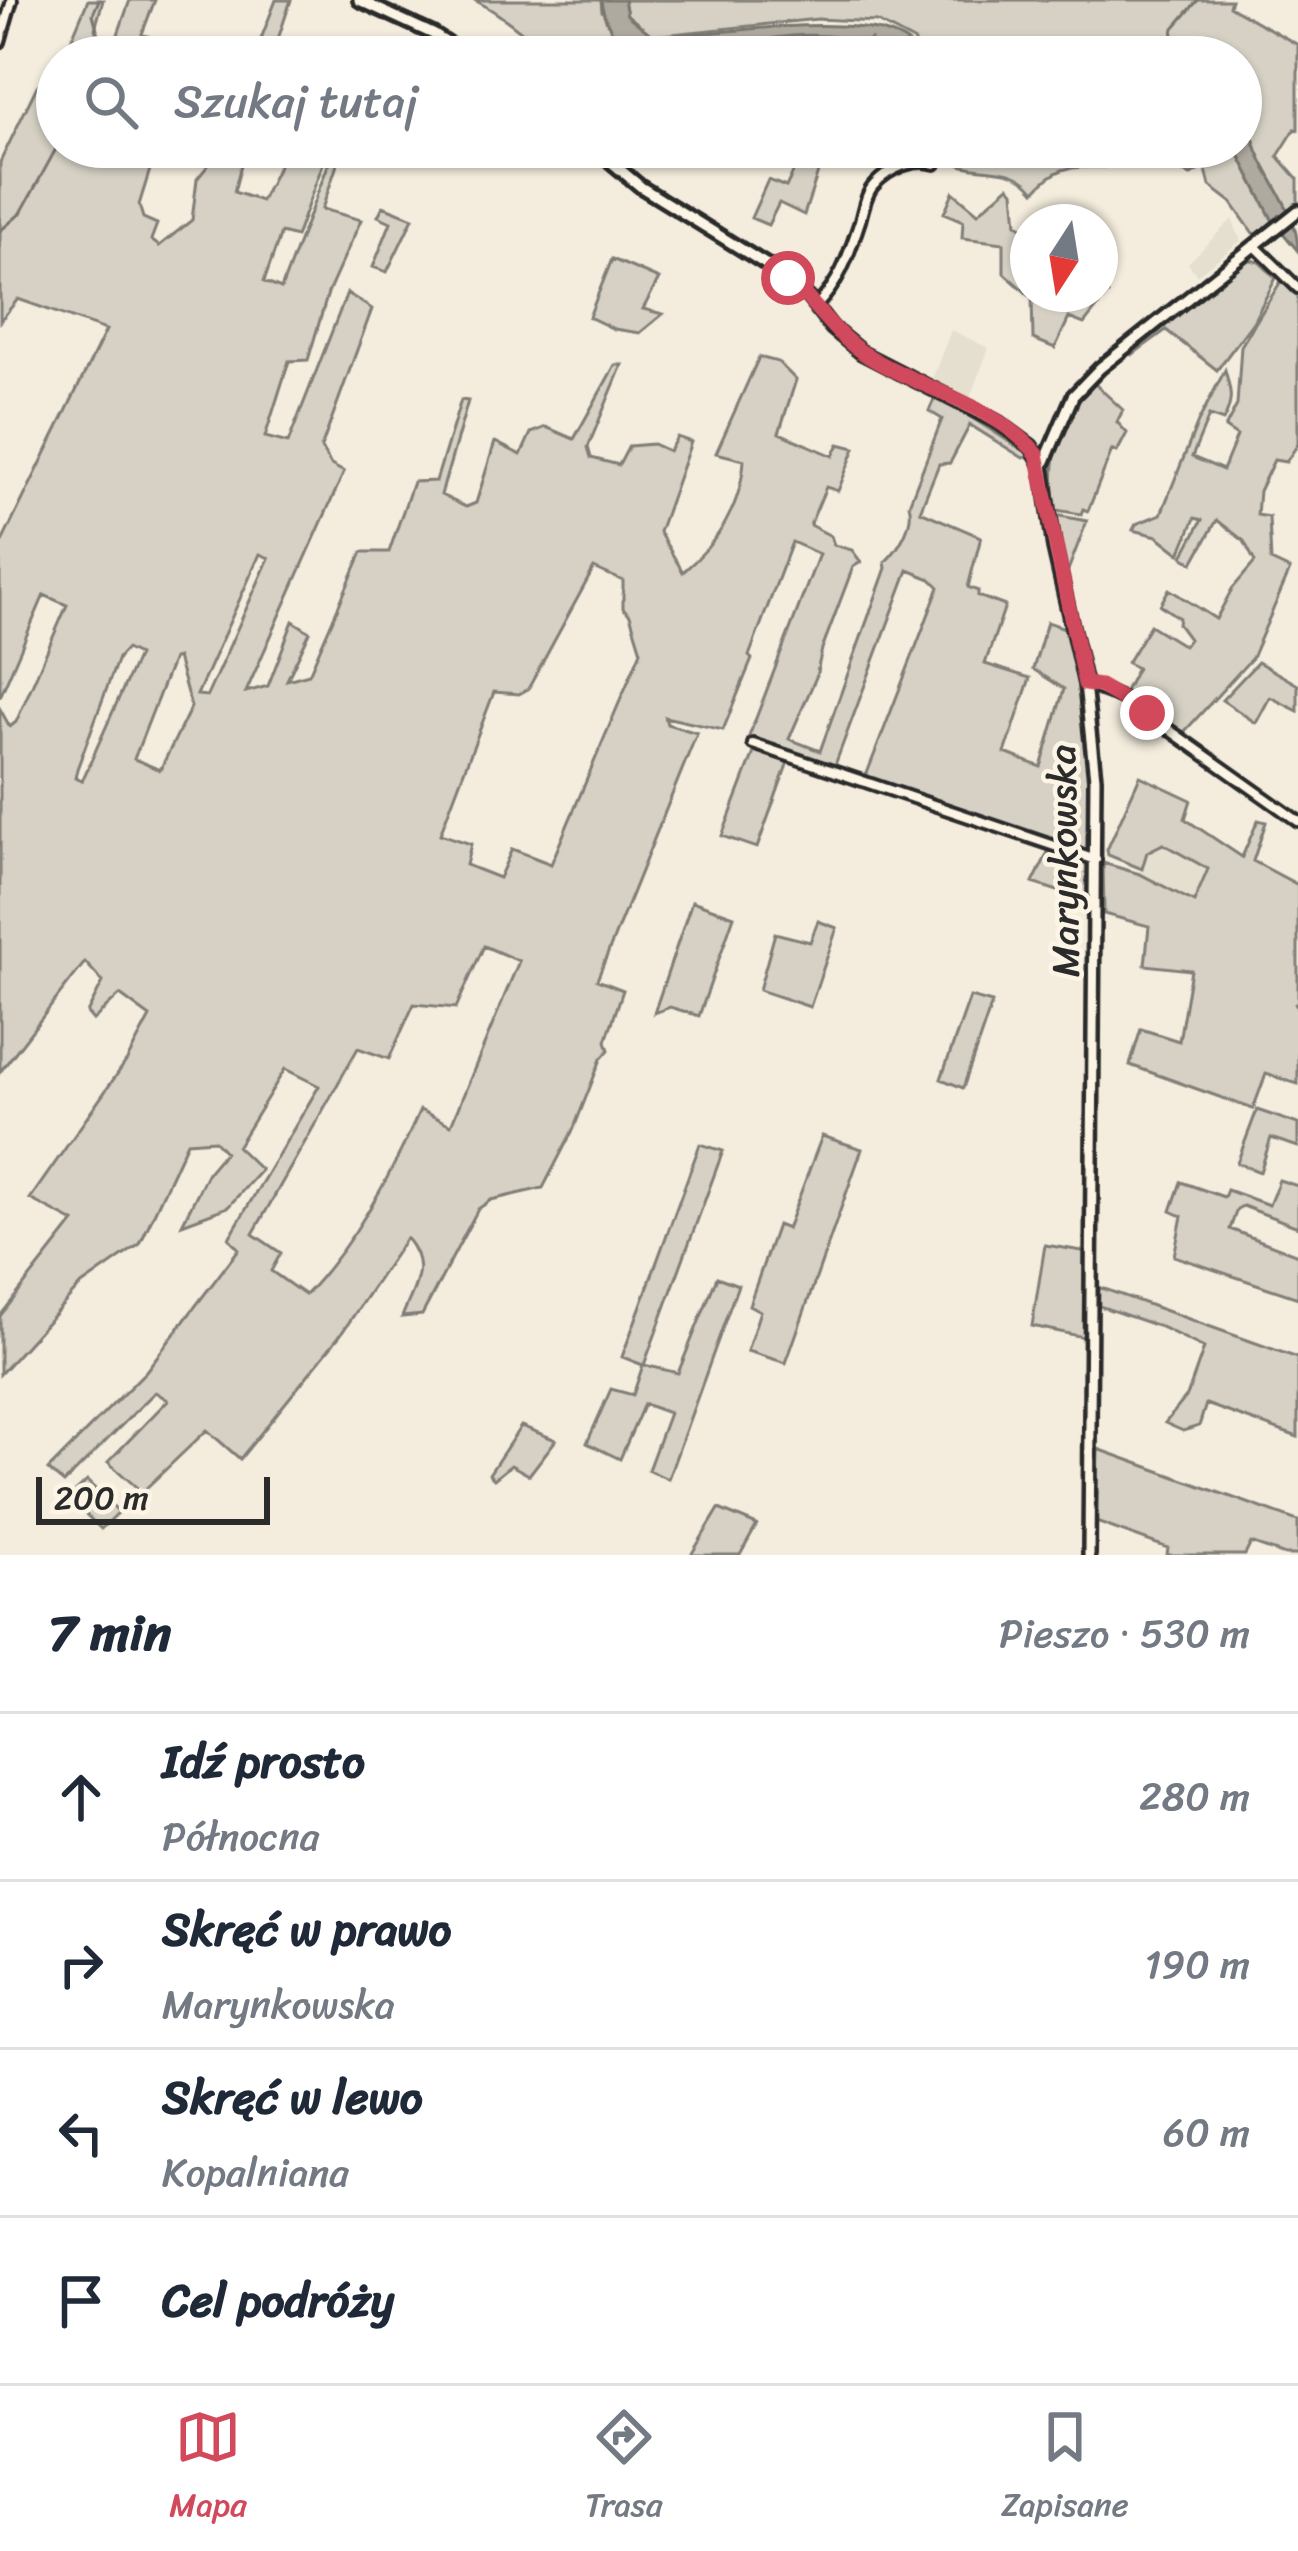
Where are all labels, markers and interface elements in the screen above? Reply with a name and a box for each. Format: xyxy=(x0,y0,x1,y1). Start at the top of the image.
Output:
search box xyxy=(36,36,1262,168)
text: Szukaj tutaj xyxy=(174,62,418,142)
icon: search xyxy=(78,69,144,135)
north arrow xyxy=(1010,204,1118,312)
route start xyxy=(761,251,815,305)
route end xyxy=(1120,686,1174,740)
street label: Marynkowska xyxy=(1027,744,1100,978)
text: 200 m xyxy=(54,1469,149,1527)
scale bar xyxy=(36,1471,270,1524)
text: 7 min xyxy=(48,1588,171,1678)
text: Pieszo · 530 m xyxy=(999,1599,1250,1668)
text: Idź prosto xyxy=(162,1722,365,1802)
text: 280 m xyxy=(1139,1762,1250,1831)
icon: ahead xyxy=(48,1764,114,1830)
text: Północna xyxy=(162,1802,319,1871)
text: Skręć w prawo xyxy=(162,1890,451,1970)
text: 190 m xyxy=(1145,1930,1250,1999)
icon: right xyxy=(48,1932,114,1998)
text: Marynkowska xyxy=(162,1970,395,2039)
text: Skręć w lewo xyxy=(162,2058,423,2138)
text: 60 m xyxy=(1163,2098,1250,2167)
icon: left xyxy=(48,2100,114,2166)
text: Kopalniana xyxy=(162,2138,349,2207)
text: Cel podróży xyxy=(162,2261,394,2341)
icon: arrive xyxy=(48,2268,114,2334)
tab: Mapa xyxy=(169,2404,247,2534)
tab: Trasa xyxy=(585,2404,663,2534)
tab: Zapisane xyxy=(1001,2404,1129,2534)

